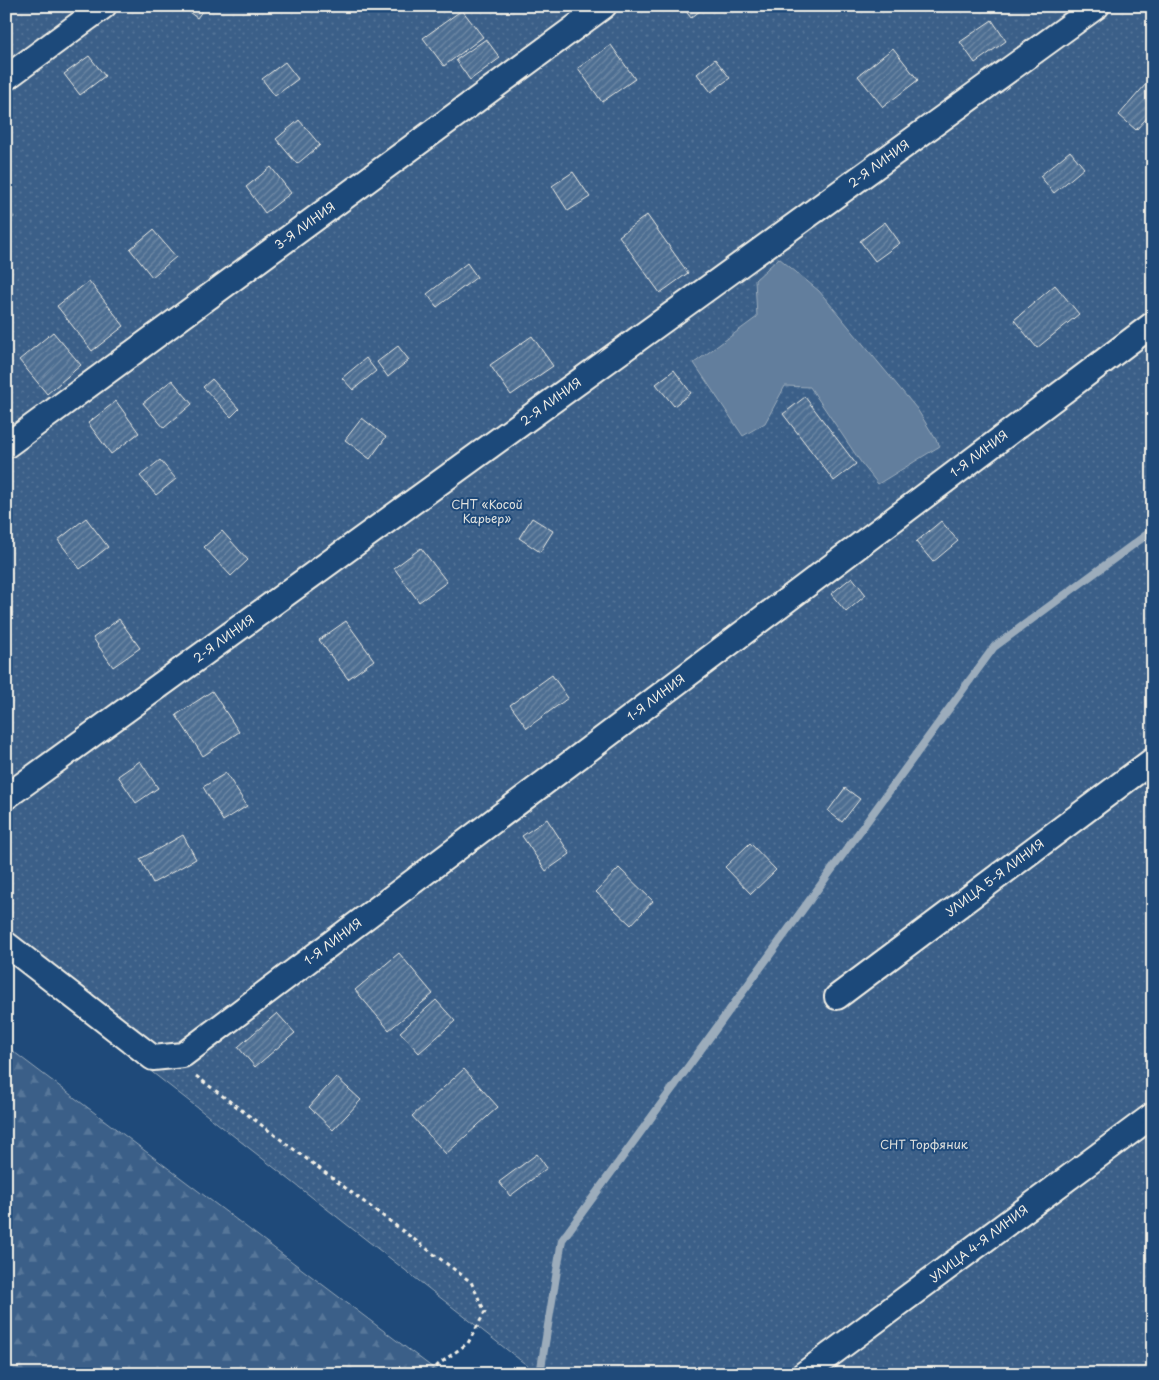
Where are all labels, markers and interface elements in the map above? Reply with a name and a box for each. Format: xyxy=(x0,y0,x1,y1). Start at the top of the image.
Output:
street label: 2-Я ЛИНИЯ xyxy=(844,135,913,191)
street label: 3-Я ЛИНИЯ xyxy=(270,197,338,253)
street label: 2-Я ЛИНИЯ xyxy=(516,373,585,429)
street label: 1-Я ЛИНИЯ xyxy=(946,425,1011,481)
park label: СНТ «Косой Карьер» xyxy=(451,495,523,527)
street label: 2-Я ЛИНИЯ xyxy=(189,610,258,666)
street label: 1-Я ЛИНИЯ xyxy=(623,669,688,725)
street label: УЛИЦА 5-Я ЛИНИЯ xyxy=(941,834,1047,920)
street label: 1-Я ЛИНИЯ xyxy=(300,913,365,969)
park label: СНТ Торфяник xyxy=(880,1135,969,1153)
street label: УЛИЦА 4-Я ЛИНИЯ xyxy=(926,1200,1031,1286)

